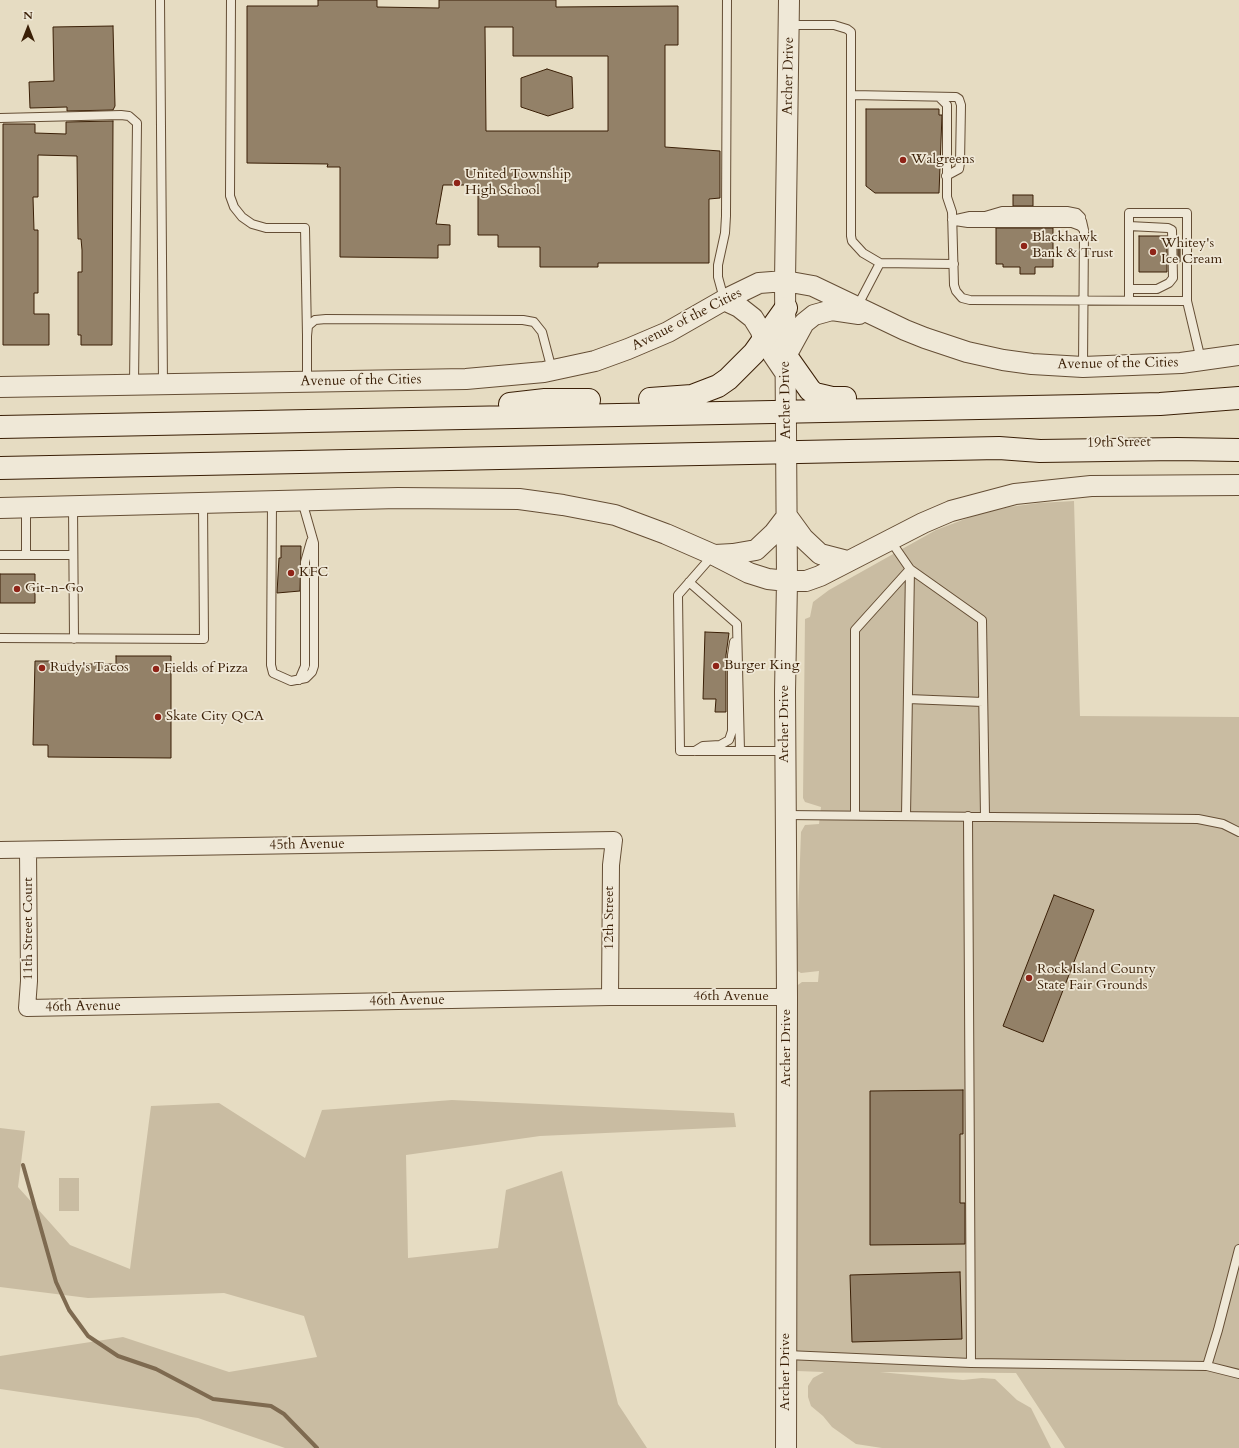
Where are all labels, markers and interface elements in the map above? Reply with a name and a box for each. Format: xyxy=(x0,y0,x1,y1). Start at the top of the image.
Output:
north arrow xyxy=(8,8,48,48)
text: N xyxy=(23,8,33,23)
street label: Archer Drive xyxy=(780,37,798,115)
place label: Walgreens xyxy=(911,152,974,168)
marker: Walgreens xyxy=(898,155,908,165)
place label: United Township High School xyxy=(465,167,571,200)
marker: United Township High School xyxy=(452,178,462,188)
place label: Blackhawk Bank & Trust xyxy=(1032,230,1113,262)
place label: Whitey's Ice Cream xyxy=(1161,236,1222,268)
marker: Blackhawk Bank & Trust xyxy=(1019,241,1029,251)
marker: Whitey's Ice Cream xyxy=(1148,247,1158,257)
street label: Avenue of the Cities xyxy=(629,285,745,355)
street label: Avenue of the Cities xyxy=(1057,355,1179,373)
street label: Archer Drive xyxy=(777,361,795,439)
street label: Avenue of the Cities xyxy=(300,372,422,390)
street label: 19th Street xyxy=(1087,434,1151,452)
place label: KFC xyxy=(299,565,328,581)
marker: KFC xyxy=(286,568,296,578)
place label: Git-n-Go xyxy=(25,581,84,597)
marker: Git-n-Go xyxy=(12,584,22,594)
place label: Burger King xyxy=(724,658,800,674)
place label: Rudy's Tacos xyxy=(50,660,129,676)
place label: Fields of Pizza xyxy=(164,661,248,677)
marker: Burger King xyxy=(711,661,721,671)
marker: Rudy's Tacos xyxy=(37,663,47,673)
marker: Fields of Pizza xyxy=(151,664,161,674)
street label: Archer Drive xyxy=(777,685,793,763)
place label: Skate City QCA xyxy=(166,709,264,725)
marker: Skate City QCA xyxy=(153,712,163,722)
street label: 45th Avenue xyxy=(269,836,345,854)
street label: 11th Street Court xyxy=(21,877,37,981)
street label: 12th Street xyxy=(602,886,618,950)
place label: Rock Island County State Fair Grounds xyxy=(1037,962,1156,994)
marker: Rock Island County State Fair Grounds xyxy=(1024,973,1034,983)
street label: 46th Avenue xyxy=(693,989,769,1005)
street label: 46th Avenue xyxy=(369,992,445,1010)
street label: 46th Avenue xyxy=(45,998,121,1016)
street label: Archer Drive xyxy=(779,1009,795,1087)
street label: Archer Drive xyxy=(778,1333,794,1411)

